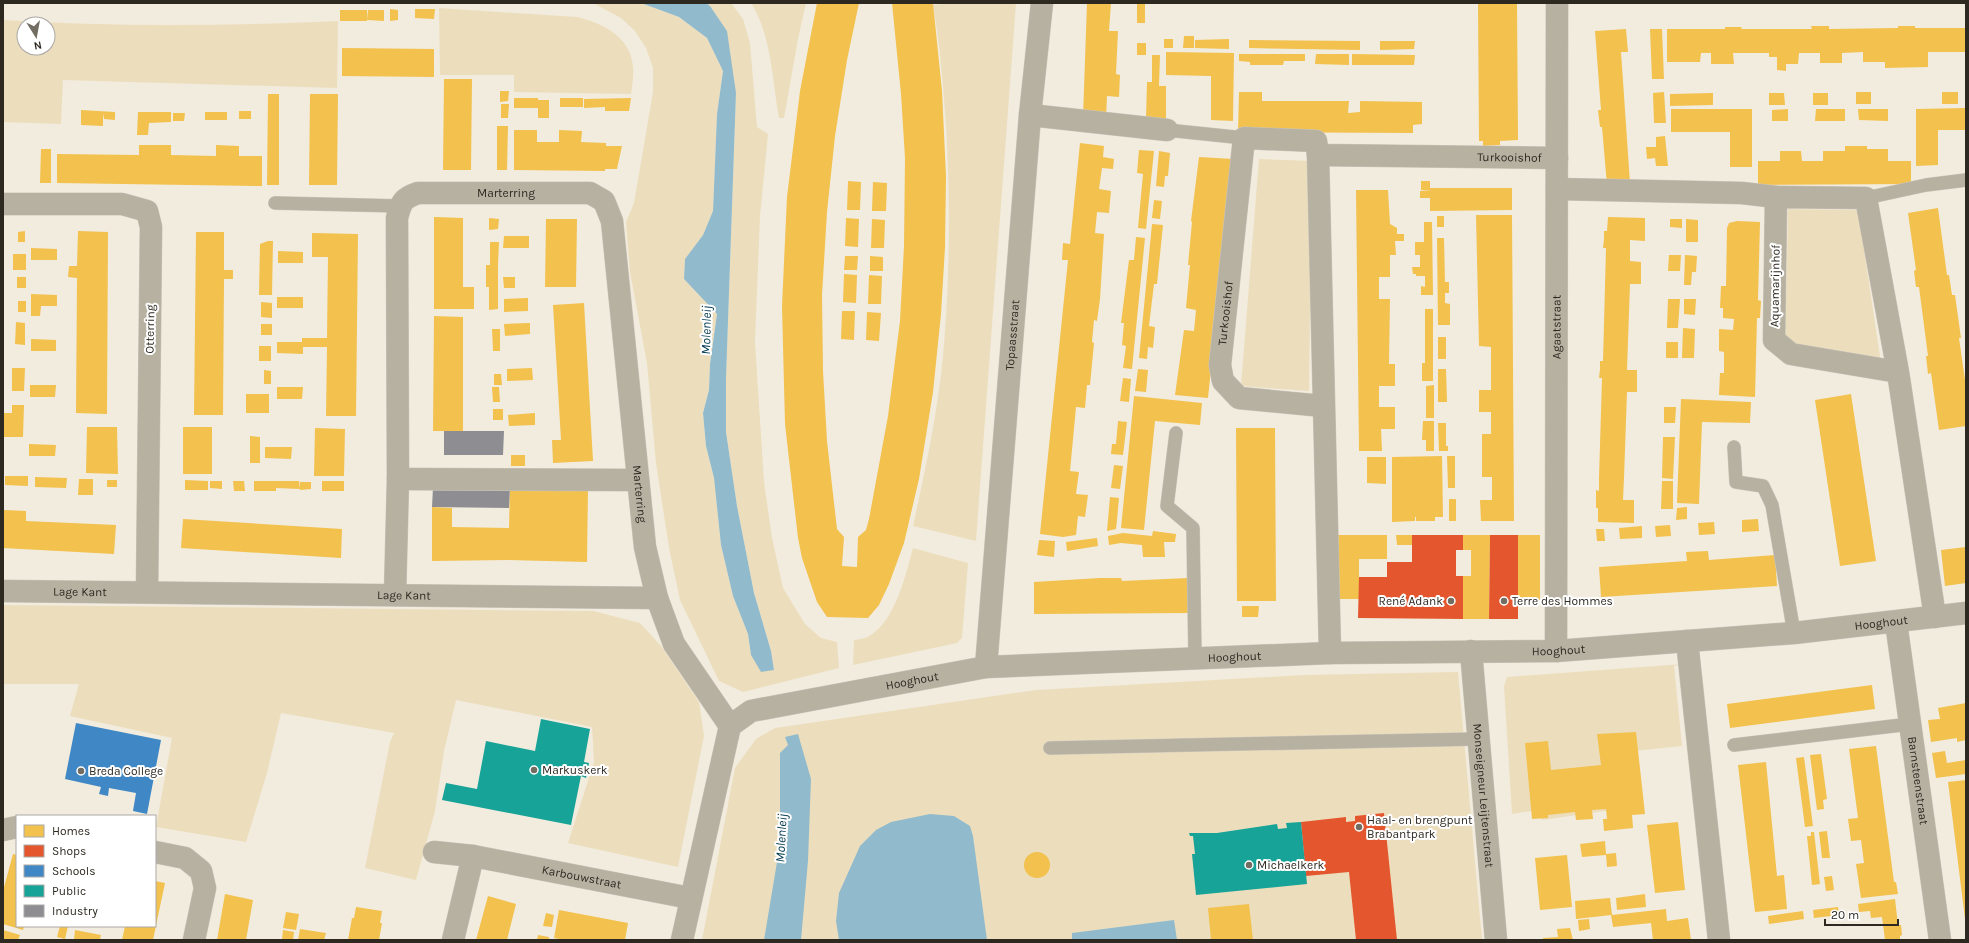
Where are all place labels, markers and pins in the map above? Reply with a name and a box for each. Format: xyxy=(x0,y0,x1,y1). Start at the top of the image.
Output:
place label: René Adank xyxy=(1379,594,1443,608)
place label: Terre des Hommes xyxy=(1512,594,1613,608)
marker: René Adank xyxy=(1446,596,1456,606)
marker: Terre des Hommes xyxy=(1499,596,1509,606)
place label: Markuskerk xyxy=(542,763,608,777)
place label: Breda College xyxy=(89,764,163,778)
marker: Markuskerk xyxy=(529,765,539,775)
marker: Breda College xyxy=(76,766,86,776)
place label: Haal- en brengpunt Brabantpark xyxy=(1367,813,1473,841)
marker: Haal- en brengpunt Brabantpark xyxy=(1354,822,1364,832)
place label: Michaelkerk xyxy=(1257,858,1325,872)
marker: Michaelkerk xyxy=(1244,860,1254,870)

